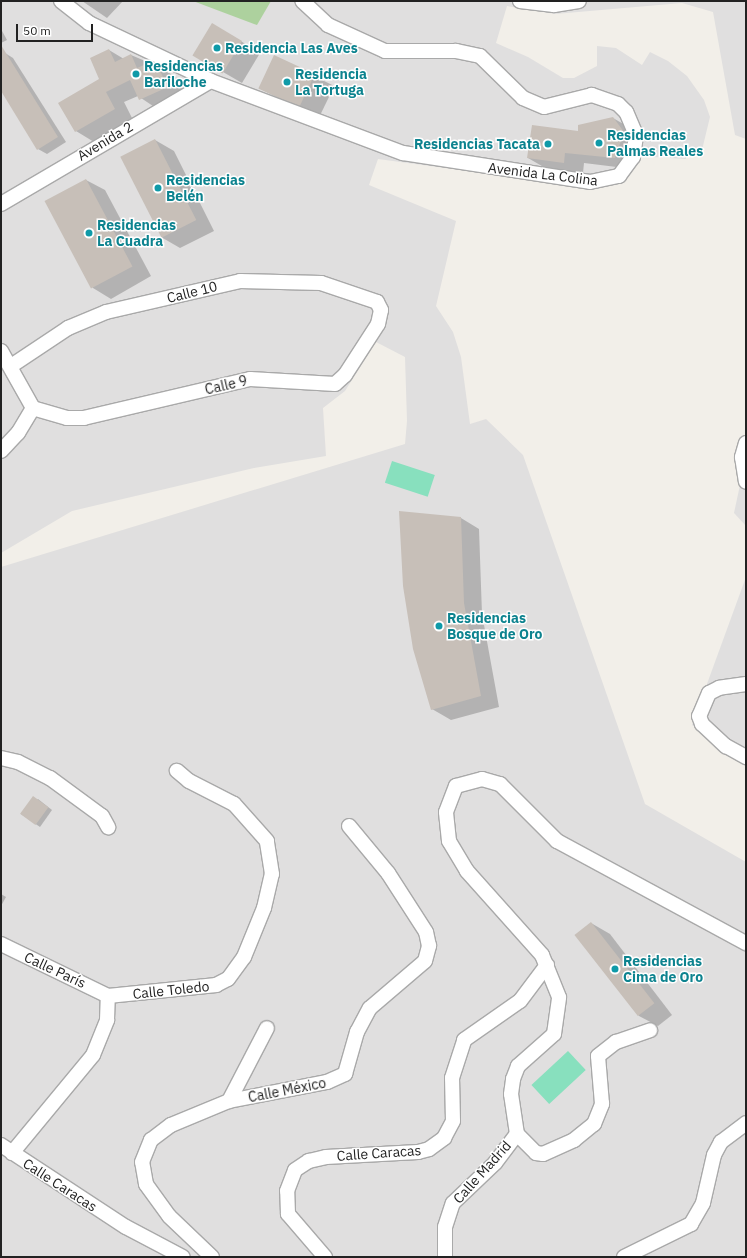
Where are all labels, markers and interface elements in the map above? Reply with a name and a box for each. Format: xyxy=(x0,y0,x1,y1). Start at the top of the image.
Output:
scale bar xyxy=(18,16,95,42)
text: 50 m xyxy=(23,23,51,38)
place label: Residencia Las Aves xyxy=(225,40,358,56)
marker: Residencia Las Aves xyxy=(212,43,222,53)
place label: Residencias Bariloche xyxy=(144,58,223,90)
place label: Residencia La Tortuga xyxy=(295,66,367,98)
marker: Residencias Bariloche xyxy=(131,69,141,79)
marker: Residencia La Tortuga xyxy=(282,77,292,87)
street label: Avenida 2 xyxy=(74,118,136,164)
place label: Residencias Palmas Reales xyxy=(607,127,703,160)
place label: Residencias Tacata xyxy=(414,136,540,152)
marker: Residencias Palmas Reales xyxy=(594,138,604,148)
marker: Residencias Tacata xyxy=(543,139,553,149)
street label: Avenida La Colina xyxy=(487,159,599,189)
place label: Residencias Belén xyxy=(166,172,245,204)
marker: Residencias Belén xyxy=(153,183,163,193)
place label: Residencias La Cuadra xyxy=(97,217,176,250)
marker: Residencias La Cuadra xyxy=(84,228,94,238)
street label: Calle 10 xyxy=(165,278,219,306)
street label: Calle 9 xyxy=(203,372,249,398)
place label: Residencias Bosque de Oro xyxy=(447,610,542,642)
marker: Residencias Bosque de Oro xyxy=(434,621,444,631)
street label: Calle París xyxy=(22,948,88,992)
place label: Residencias Cima de Oro xyxy=(623,953,703,986)
marker: Residencias Cima de Oro xyxy=(610,964,620,974)
street label: Calle Toledo xyxy=(132,978,210,1002)
street label: Calle México xyxy=(247,1074,327,1106)
street label: Calle Madrid xyxy=(450,1137,514,1207)
street label: Calle Caracas xyxy=(336,1142,422,1164)
street label: Calle Caracas xyxy=(20,1155,100,1215)

